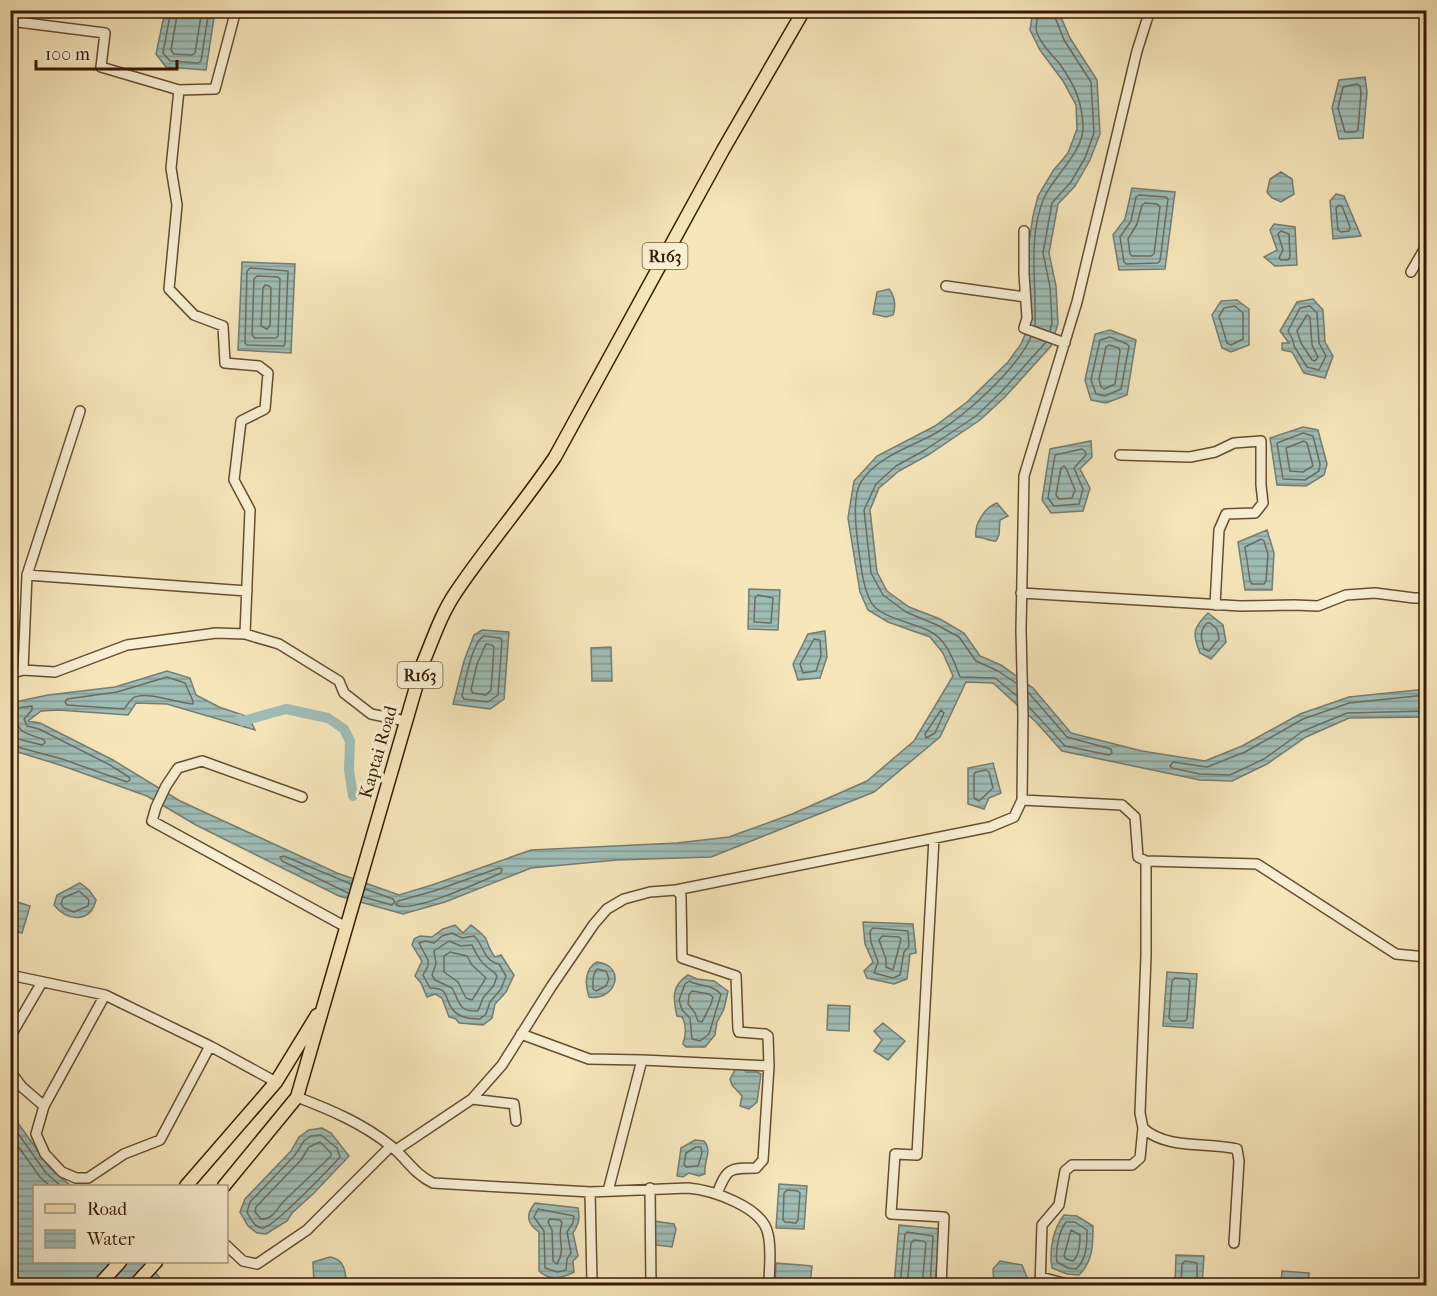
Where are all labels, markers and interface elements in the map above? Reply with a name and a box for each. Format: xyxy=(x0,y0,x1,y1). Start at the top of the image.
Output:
scale bar xyxy=(36,33,177,71)
text: 100 m xyxy=(45,44,90,65)
road number: R163 xyxy=(642,243,688,269)
road number: R163 xyxy=(398,662,442,688)
street label: Kaptai Road xyxy=(355,703,402,801)
legend xyxy=(33,1185,228,1263)
text: Road xyxy=(87,1199,127,1220)
text: Water xyxy=(86,1229,135,1250)

